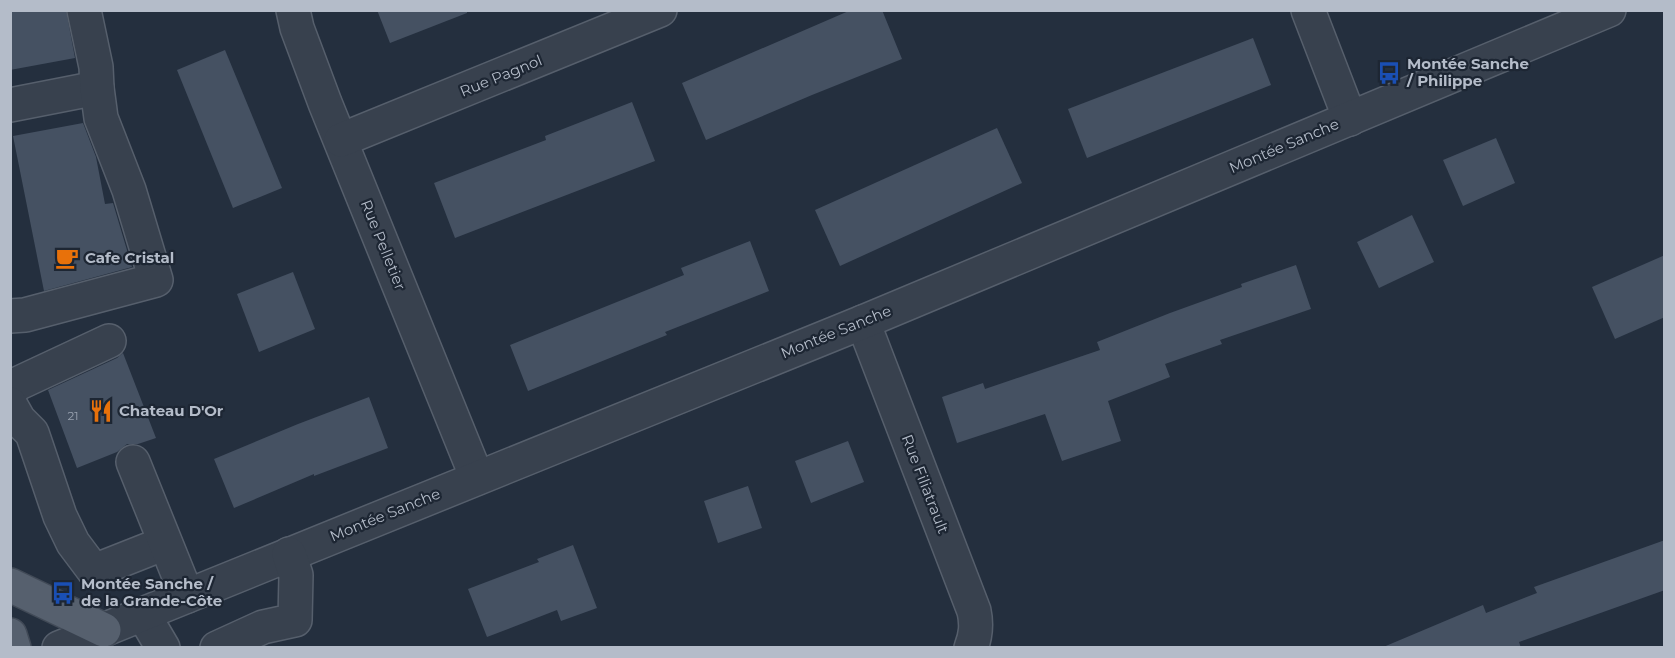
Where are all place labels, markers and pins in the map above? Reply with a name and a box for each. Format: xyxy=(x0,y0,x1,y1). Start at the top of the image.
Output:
place label: Montée Sanche / Philippe xyxy=(1406,54,1529,90)
bus stop icon: Montée Sanche / Philippe xyxy=(1376,60,1402,86)
cafe icon: Cafe Cristal xyxy=(54,245,80,271)
place label: Cafe Cristal xyxy=(85,248,174,267)
restaurant icon: Chateau D'Or xyxy=(88,398,114,424)
place label: Chateau D'Or xyxy=(119,401,224,420)
place label: Montée Sanche / de la Grande-Côte xyxy=(81,574,222,610)
bus stop icon: Montée Sanche / de la Grande-Côte xyxy=(50,580,76,606)

